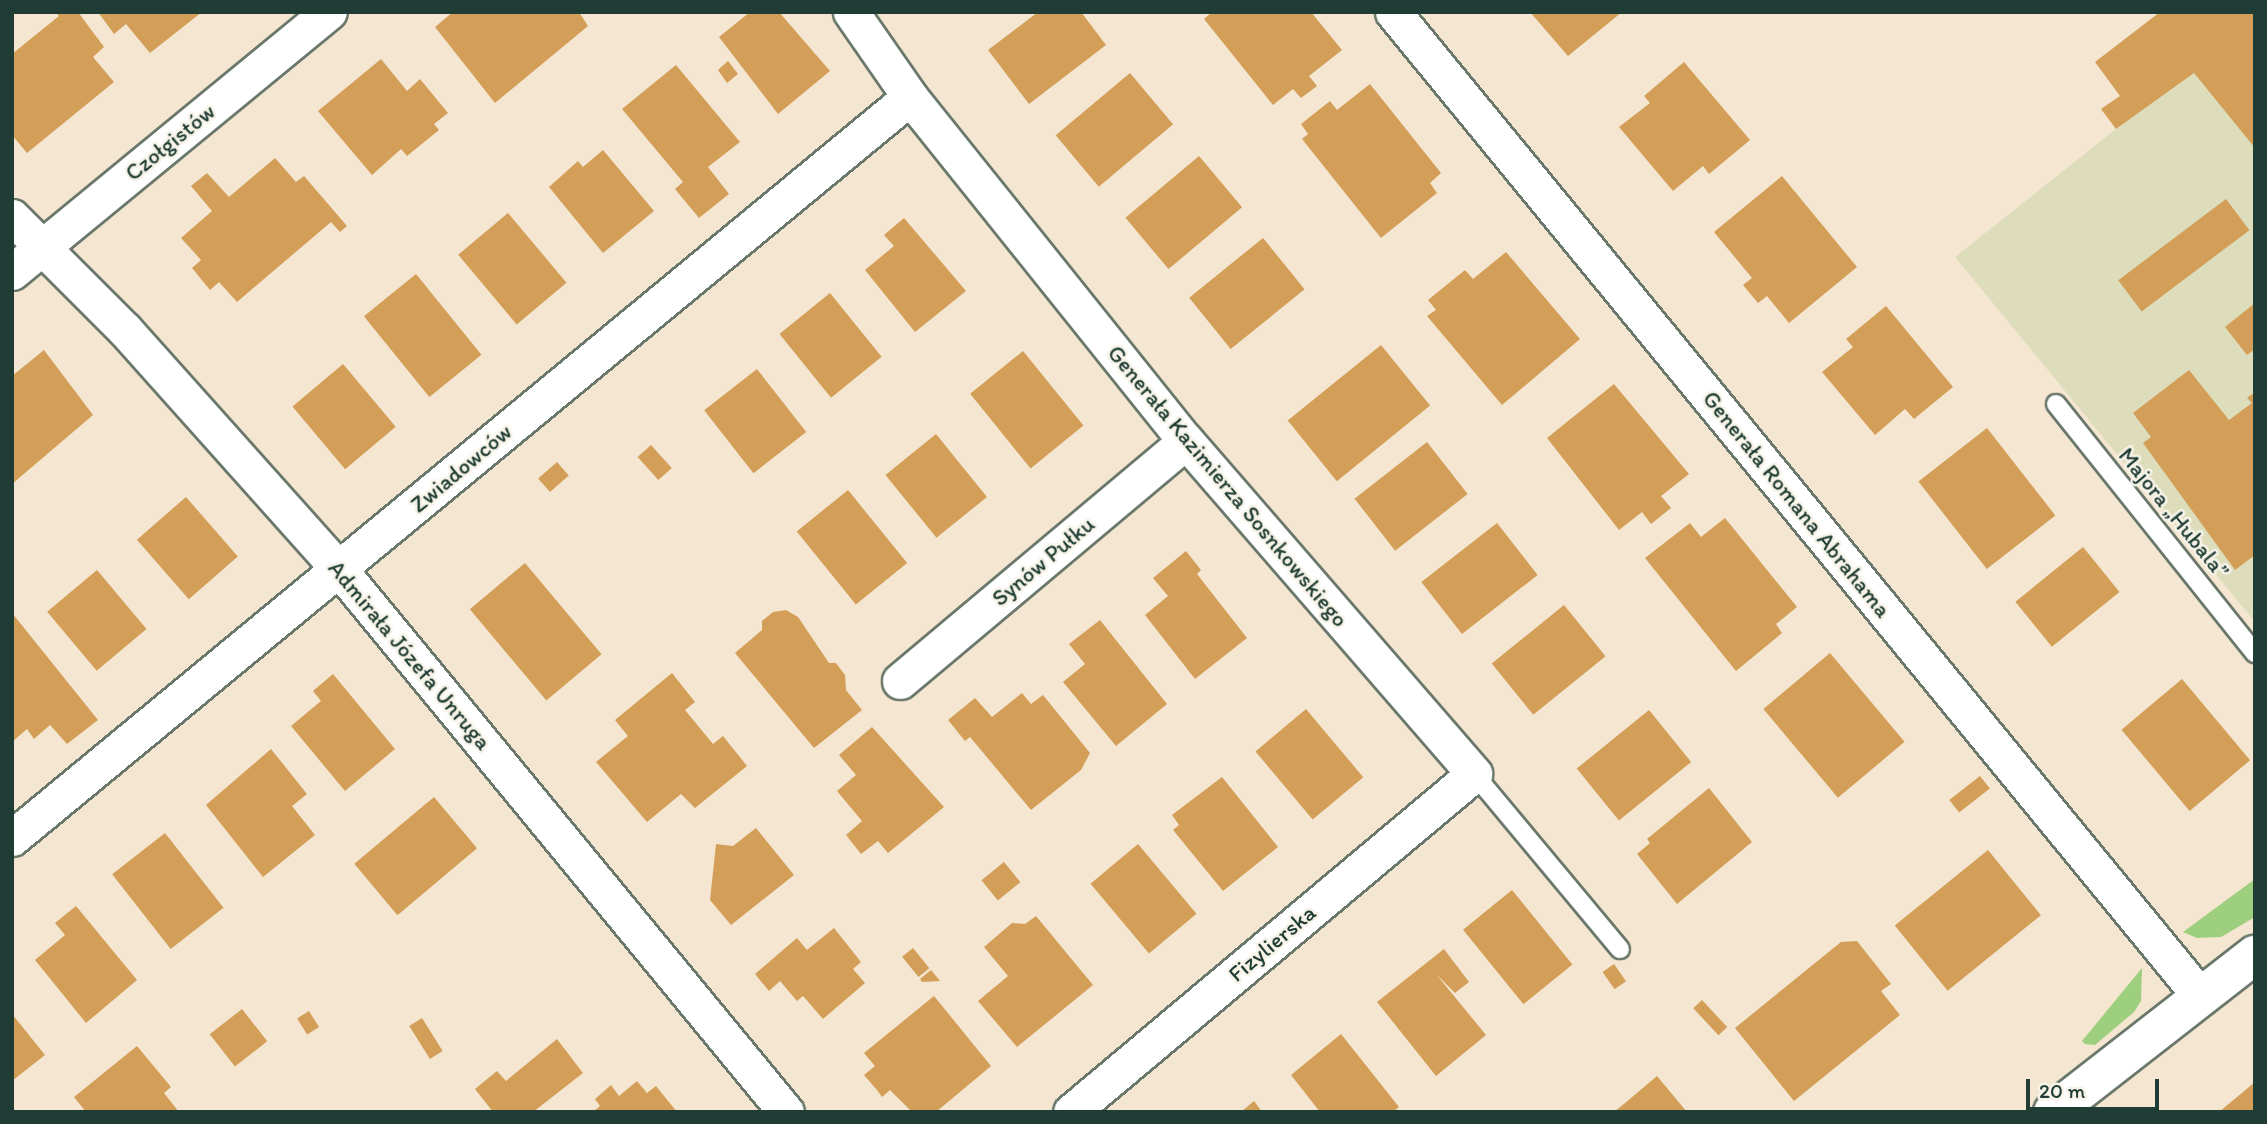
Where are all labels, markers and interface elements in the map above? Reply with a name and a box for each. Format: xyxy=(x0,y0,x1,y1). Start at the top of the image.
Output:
street label: Czołgistów xyxy=(119,97,221,187)
street label: Generała Kazimierza Sosnkowskiego xyxy=(1102,340,1354,632)
street label: Generała Romana Abrahama xyxy=(1697,385,1897,623)
street label: Zwiadowców xyxy=(405,418,517,518)
street label: Majora „Hubala” xyxy=(2113,442,2235,584)
street label: Synów Pułku xyxy=(986,510,1100,612)
street label: Admirała Józefa Unruga xyxy=(323,555,497,755)
street label: Fizylierska xyxy=(1223,898,1321,988)
scale bar xyxy=(2029,1064,2162,1108)
text: 20 m xyxy=(2039,1078,2085,1103)

